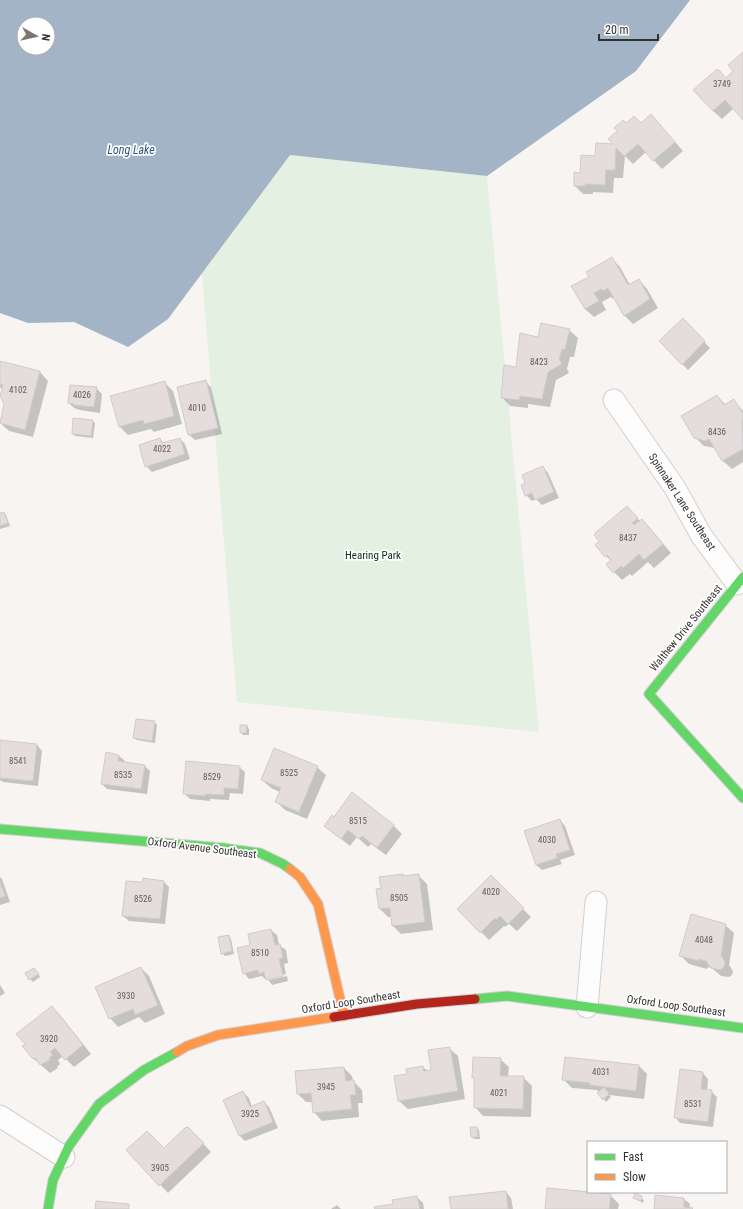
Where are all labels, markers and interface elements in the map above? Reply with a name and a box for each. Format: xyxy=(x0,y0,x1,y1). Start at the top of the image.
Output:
north arrow xyxy=(16,16,56,56)
scale bar xyxy=(599,16,658,42)
text: 20 m xyxy=(605,23,629,37)
text: N xyxy=(38,33,52,42)
house number: 3749 xyxy=(713,79,731,89)
water label: Long Lake xyxy=(107,143,155,157)
house number: 8423 xyxy=(530,357,548,367)
house number: 4102 xyxy=(9,385,27,395)
house number: 4026 xyxy=(73,390,91,400)
house number: 4010 xyxy=(188,403,206,413)
house number: 8436 xyxy=(708,427,726,437)
house number: 4022 xyxy=(153,444,171,454)
street label: Spinnaker Lane Southeast xyxy=(646,451,718,553)
house number: 8437 xyxy=(619,533,637,543)
park label: Hearing Park xyxy=(345,549,401,562)
street label: Walthew Drive Southeast xyxy=(647,582,725,674)
house number: 8541 xyxy=(9,756,27,766)
house number: 8525 xyxy=(280,768,298,778)
house number: 8535 xyxy=(114,770,132,780)
house number: 8529 xyxy=(203,772,221,782)
house number: 8515 xyxy=(349,816,367,826)
street label: Oxford Avenue Southeast xyxy=(147,835,257,861)
house number: 4030 xyxy=(538,835,556,845)
house number: 4020 xyxy=(482,887,500,897)
house number: 8505 xyxy=(390,893,408,903)
house number: 8526 xyxy=(134,894,152,904)
house number: 4048 xyxy=(695,935,713,945)
house number: 8510 xyxy=(251,948,269,958)
street label: Oxford Loop Southeast xyxy=(301,988,401,1016)
house number: 3930 xyxy=(117,991,135,1001)
street label: Oxford Loop Southeast xyxy=(626,993,726,1019)
house number: 3920 xyxy=(40,1034,58,1044)
house number: 4031 xyxy=(592,1067,610,1077)
house number: 3945 xyxy=(317,1082,335,1092)
house number: 4021 xyxy=(490,1088,508,1098)
house number: 8531 xyxy=(684,1099,702,1109)
house number: 3925 xyxy=(241,1109,259,1119)
legend xyxy=(587,1141,727,1193)
text: Fast xyxy=(623,1150,644,1164)
house number: 3905 xyxy=(151,1163,169,1173)
text: Slow xyxy=(623,1170,646,1184)

